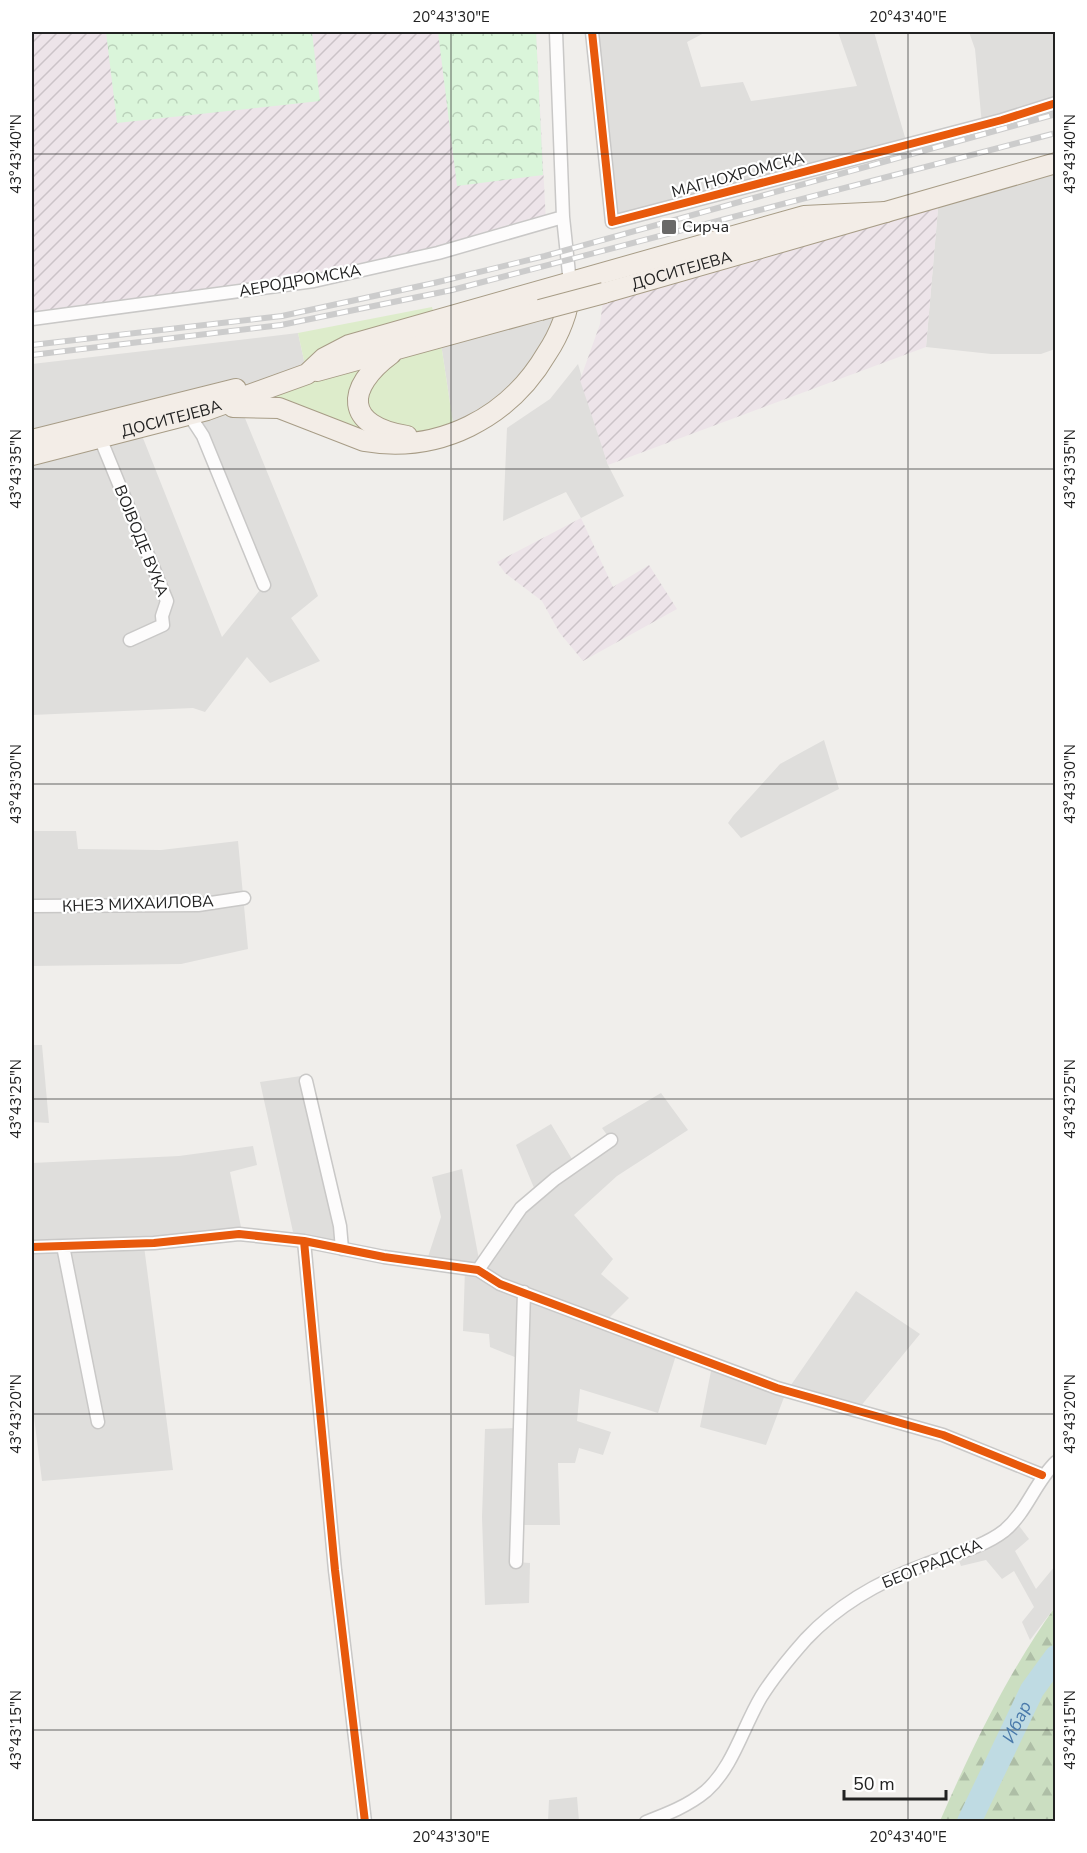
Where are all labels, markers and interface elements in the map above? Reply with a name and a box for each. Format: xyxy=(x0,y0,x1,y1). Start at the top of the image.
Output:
text: 20°43'30"E xyxy=(412,7,490,27)
text: 20°43'40"E xyxy=(869,7,947,27)
text: 43°43'40"N xyxy=(6,114,26,194)
text: 43°43'40"N xyxy=(1060,114,1080,194)
street label: МАГНОХРОМСКА xyxy=(669,147,807,203)
place label: Сирча xyxy=(682,216,729,238)
marker: Сирча xyxy=(660,218,678,236)
street label: ДОСИТЕЈЕВА xyxy=(629,246,735,295)
street label: АЕРОДРОМСКА xyxy=(237,259,363,303)
street label: ДОСИТЕЈЕВА xyxy=(119,394,225,443)
text: 43°43'35"N xyxy=(6,429,26,509)
text: 43°43'35"N xyxy=(1060,429,1080,509)
street label: ВОЈВОДЕ ВУКА xyxy=(109,482,174,600)
text: 43°43'30"N xyxy=(6,744,26,824)
text: 43°43'30"N xyxy=(1060,744,1080,824)
street label: КНЕЗ МИХАИЛОВА xyxy=(62,890,215,918)
text: 43°43'25"N xyxy=(6,1059,26,1139)
text: 43°43'25"N xyxy=(1060,1059,1080,1139)
text: 43°43'20"N xyxy=(6,1374,26,1454)
text: 43°43'20"N xyxy=(1060,1374,1080,1454)
street label: БЕОГРАДСКА xyxy=(879,1534,986,1594)
text: 43°43'15"N xyxy=(6,1690,26,1770)
text: 43°43'15"N xyxy=(1060,1690,1080,1770)
water label: Ибар xyxy=(997,1697,1037,1747)
scale bar xyxy=(844,1763,946,1801)
text: 50 m xyxy=(853,1772,895,1796)
text: 20°43'30"E xyxy=(412,1827,490,1847)
text: 20°43'40"E xyxy=(869,1827,947,1847)

